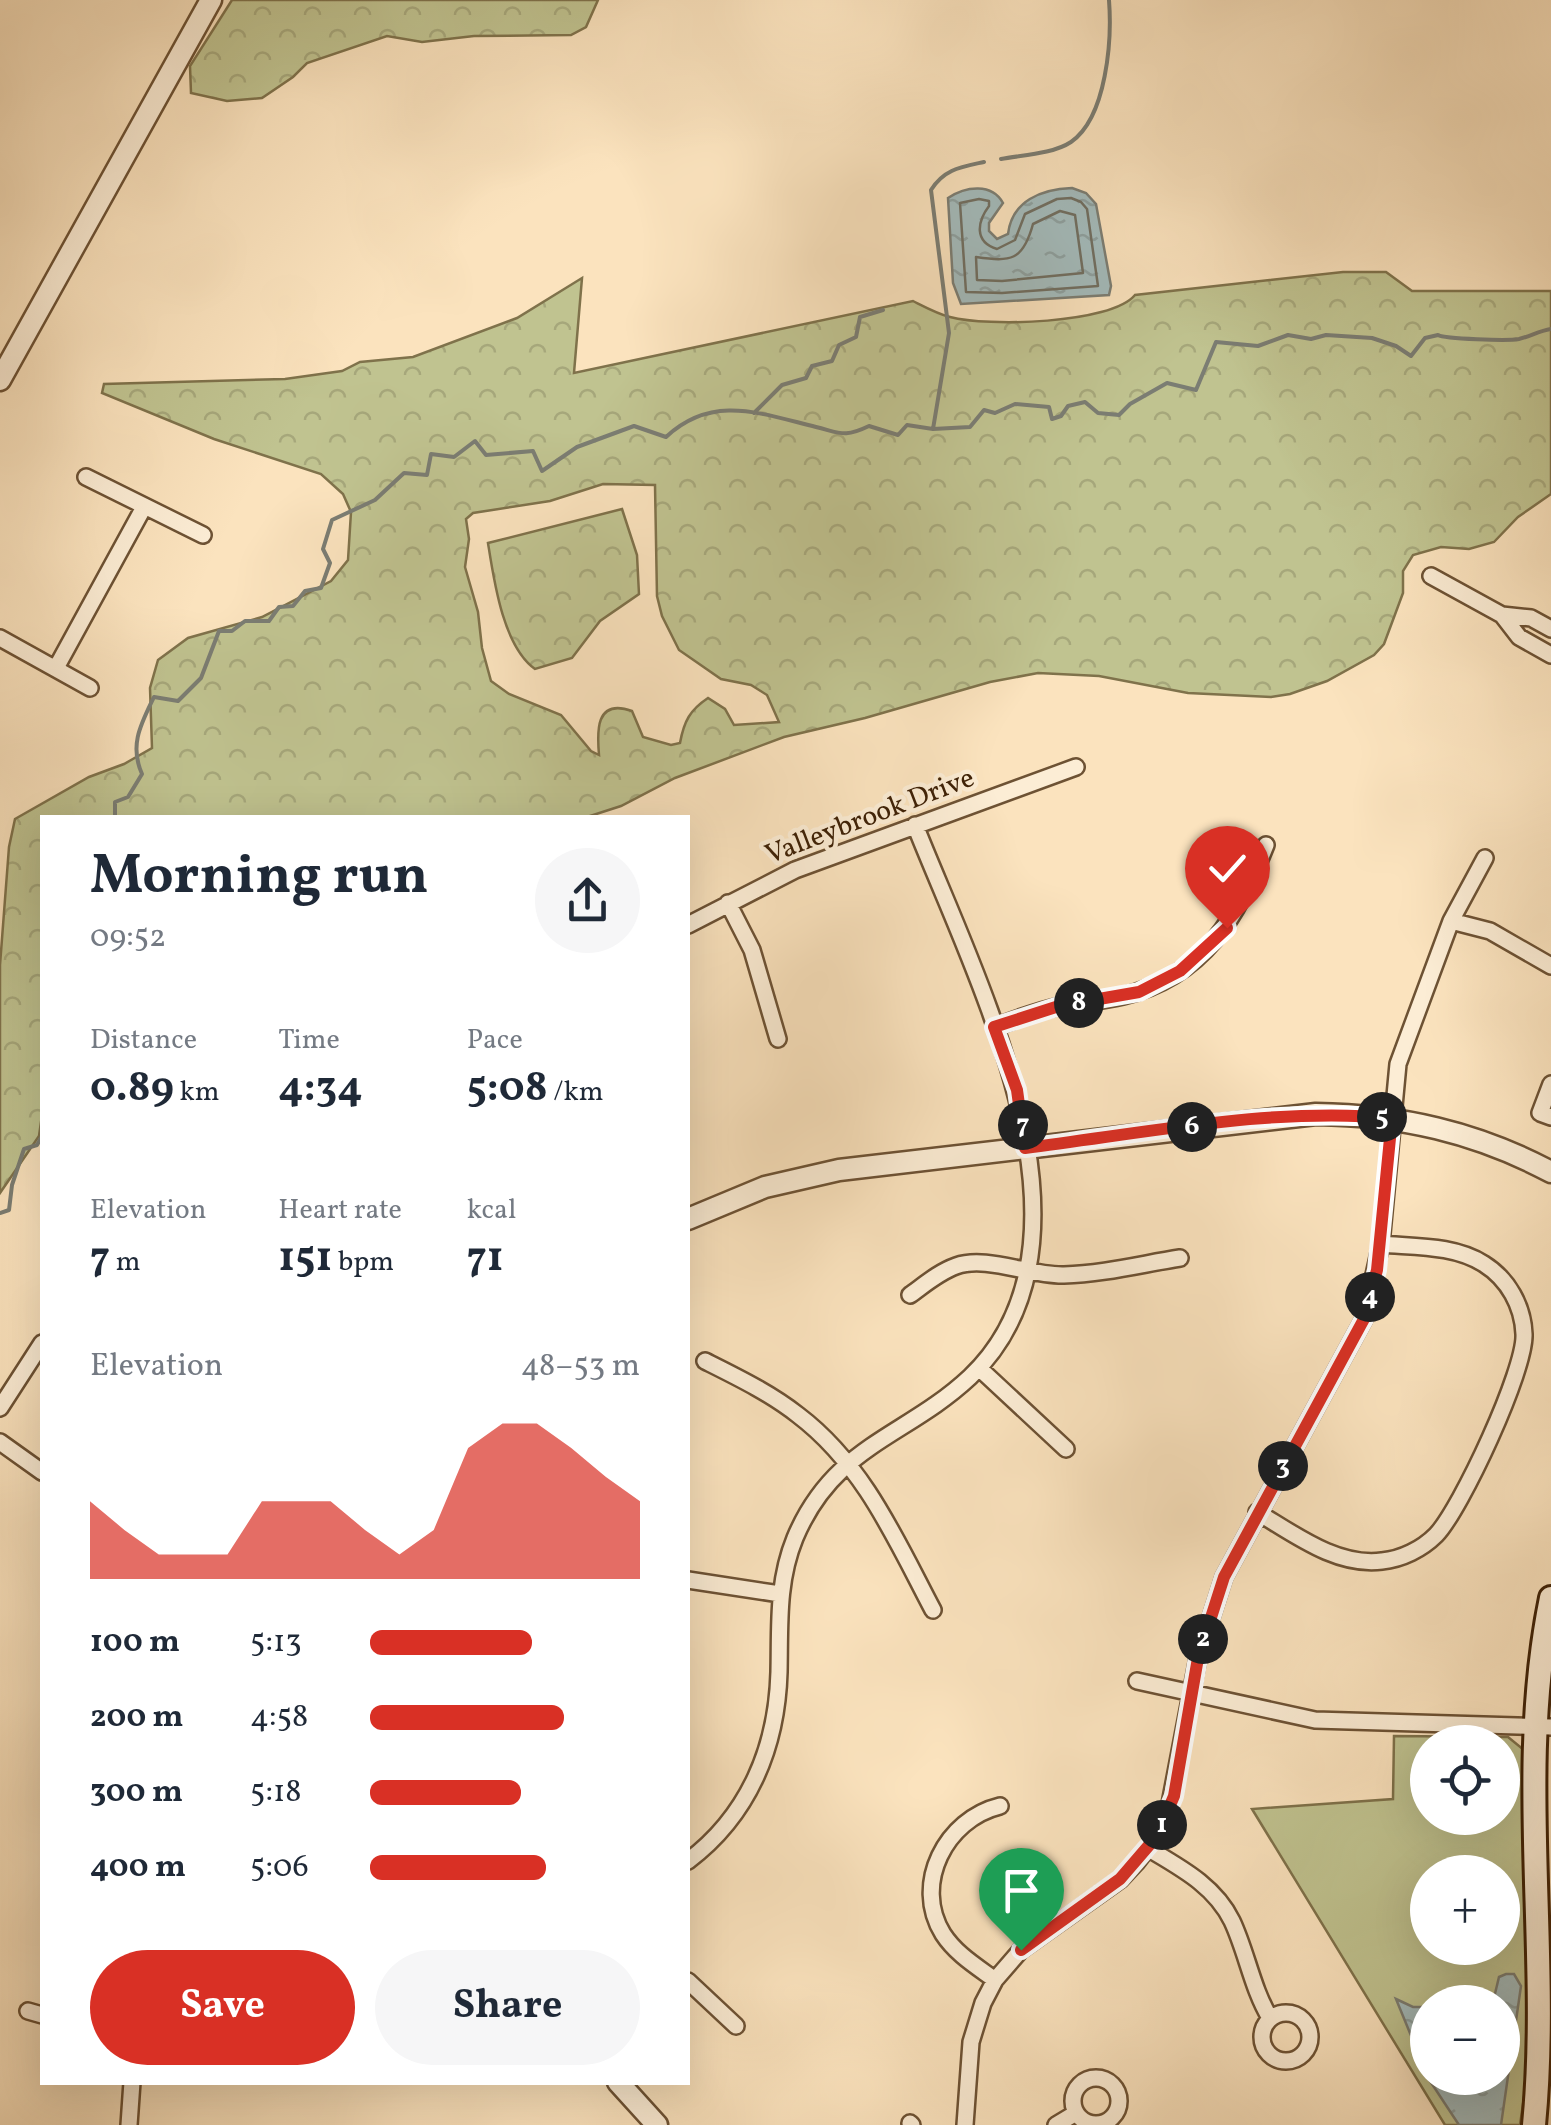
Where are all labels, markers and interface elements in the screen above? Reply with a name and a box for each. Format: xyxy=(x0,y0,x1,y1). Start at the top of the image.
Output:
street label: Valleybrook Drive xyxy=(760,759,980,875)
pin xyxy=(1185,826,1270,929)
text: Morning run xyxy=(90,840,429,916)
icon: check xyxy=(1200,841,1255,896)
button: share xyxy=(535,848,640,953)
text: 09:52 xyxy=(90,916,166,960)
pin: 8 xyxy=(1054,978,1104,1028)
text: 8 xyxy=(1071,983,1087,1022)
text: Distance xyxy=(90,1021,197,1060)
text: Time xyxy=(278,1021,340,1060)
text: Pace xyxy=(467,1021,523,1060)
text: 0.89 xyxy=(90,1060,174,1119)
text: 4:34 xyxy=(278,1060,363,1119)
text: 5:08 xyxy=(467,1060,548,1119)
text: km xyxy=(174,1073,220,1112)
text: /km xyxy=(548,1073,603,1112)
pin: 5 xyxy=(1357,1092,1407,1142)
text: 5 xyxy=(1375,1097,1389,1136)
pin: 7 xyxy=(998,1100,1048,1150)
pin: 6 xyxy=(1167,1102,1217,1152)
text: 7 xyxy=(1016,1105,1030,1144)
text: 6 xyxy=(1184,1107,1200,1146)
text: Elevation xyxy=(90,1191,206,1230)
text: Heart rate xyxy=(278,1191,402,1230)
text: kcal xyxy=(467,1191,516,1230)
text: 7 xyxy=(90,1230,110,1289)
text: 151 xyxy=(278,1230,332,1289)
text: 71 xyxy=(467,1230,504,1289)
text: m xyxy=(110,1243,140,1282)
text: bpm xyxy=(332,1243,394,1282)
pin: 4 xyxy=(1345,1272,1395,1322)
text: 4 xyxy=(1362,1277,1378,1316)
text: Elevation xyxy=(90,1345,223,1389)
text: 48–53 m xyxy=(521,1345,640,1389)
pin: 3 xyxy=(1258,1441,1308,1491)
text: 3 xyxy=(1276,1446,1290,1485)
pin: 2 xyxy=(1178,1614,1228,1664)
text: 2 xyxy=(1196,1619,1210,1658)
text: 100 m xyxy=(90,1621,180,1665)
text: 5:13 xyxy=(250,1621,302,1665)
text: 200 m xyxy=(90,1696,184,1740)
text: 4:58 xyxy=(250,1696,308,1740)
map controls xyxy=(1410,1725,1520,2095)
button: locate xyxy=(1410,1725,1520,1835)
text: 300 m xyxy=(90,1771,183,1815)
text: 5:18 xyxy=(250,1771,302,1815)
pin: 1 xyxy=(1137,1800,1187,1850)
text: 1 xyxy=(1156,1805,1168,1844)
text: 400 m xyxy=(90,1846,186,1890)
text: 5:06 xyxy=(250,1846,309,1890)
pin xyxy=(979,1848,1064,1951)
button: + xyxy=(1410,1855,1520,1965)
icon: arrive xyxy=(994,1863,1049,1918)
button: Save xyxy=(90,1950,355,2065)
button: Share xyxy=(375,1950,640,2065)
button: − xyxy=(1410,1985,1520,2095)

